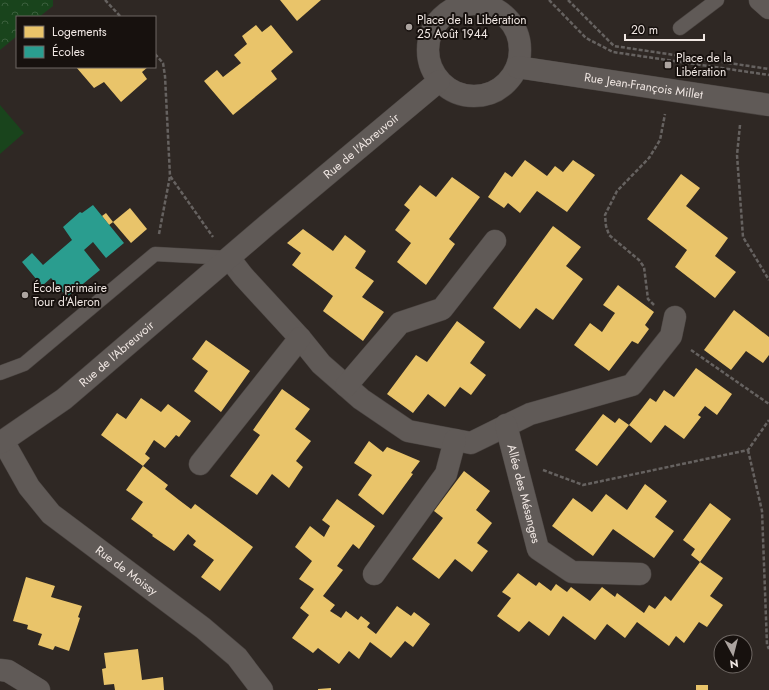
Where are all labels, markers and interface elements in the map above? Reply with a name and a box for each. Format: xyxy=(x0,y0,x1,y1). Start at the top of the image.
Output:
place label: Place de la Libération 25 Août 1944 xyxy=(417,11,527,43)
legend xyxy=(16,16,156,68)
scale bar xyxy=(625,16,704,42)
text: 20 m xyxy=(631,21,658,39)
marker: Place de la Libération 25 Août 1944 xyxy=(404,22,414,32)
text: Logements xyxy=(52,23,107,41)
text: Écoles xyxy=(52,43,85,61)
place label: Place de la Libération xyxy=(676,49,732,81)
marker: Place de la Libération xyxy=(663,60,673,70)
street label: Rue Jean-François Millet xyxy=(583,68,704,104)
street label: Rue de l'Abreuvoir xyxy=(319,108,404,183)
place label: École primaire Tour d'Aleron xyxy=(33,279,107,311)
marker: École primaire Tour d'Aleron xyxy=(20,290,30,300)
street label: Rue de l'Abreuvoir xyxy=(75,316,159,391)
street label: Allée des Mésanges xyxy=(502,442,545,545)
street label: Rue de Moissy xyxy=(92,541,162,600)
north arrow xyxy=(713,634,753,674)
text: N xyxy=(729,655,740,672)

